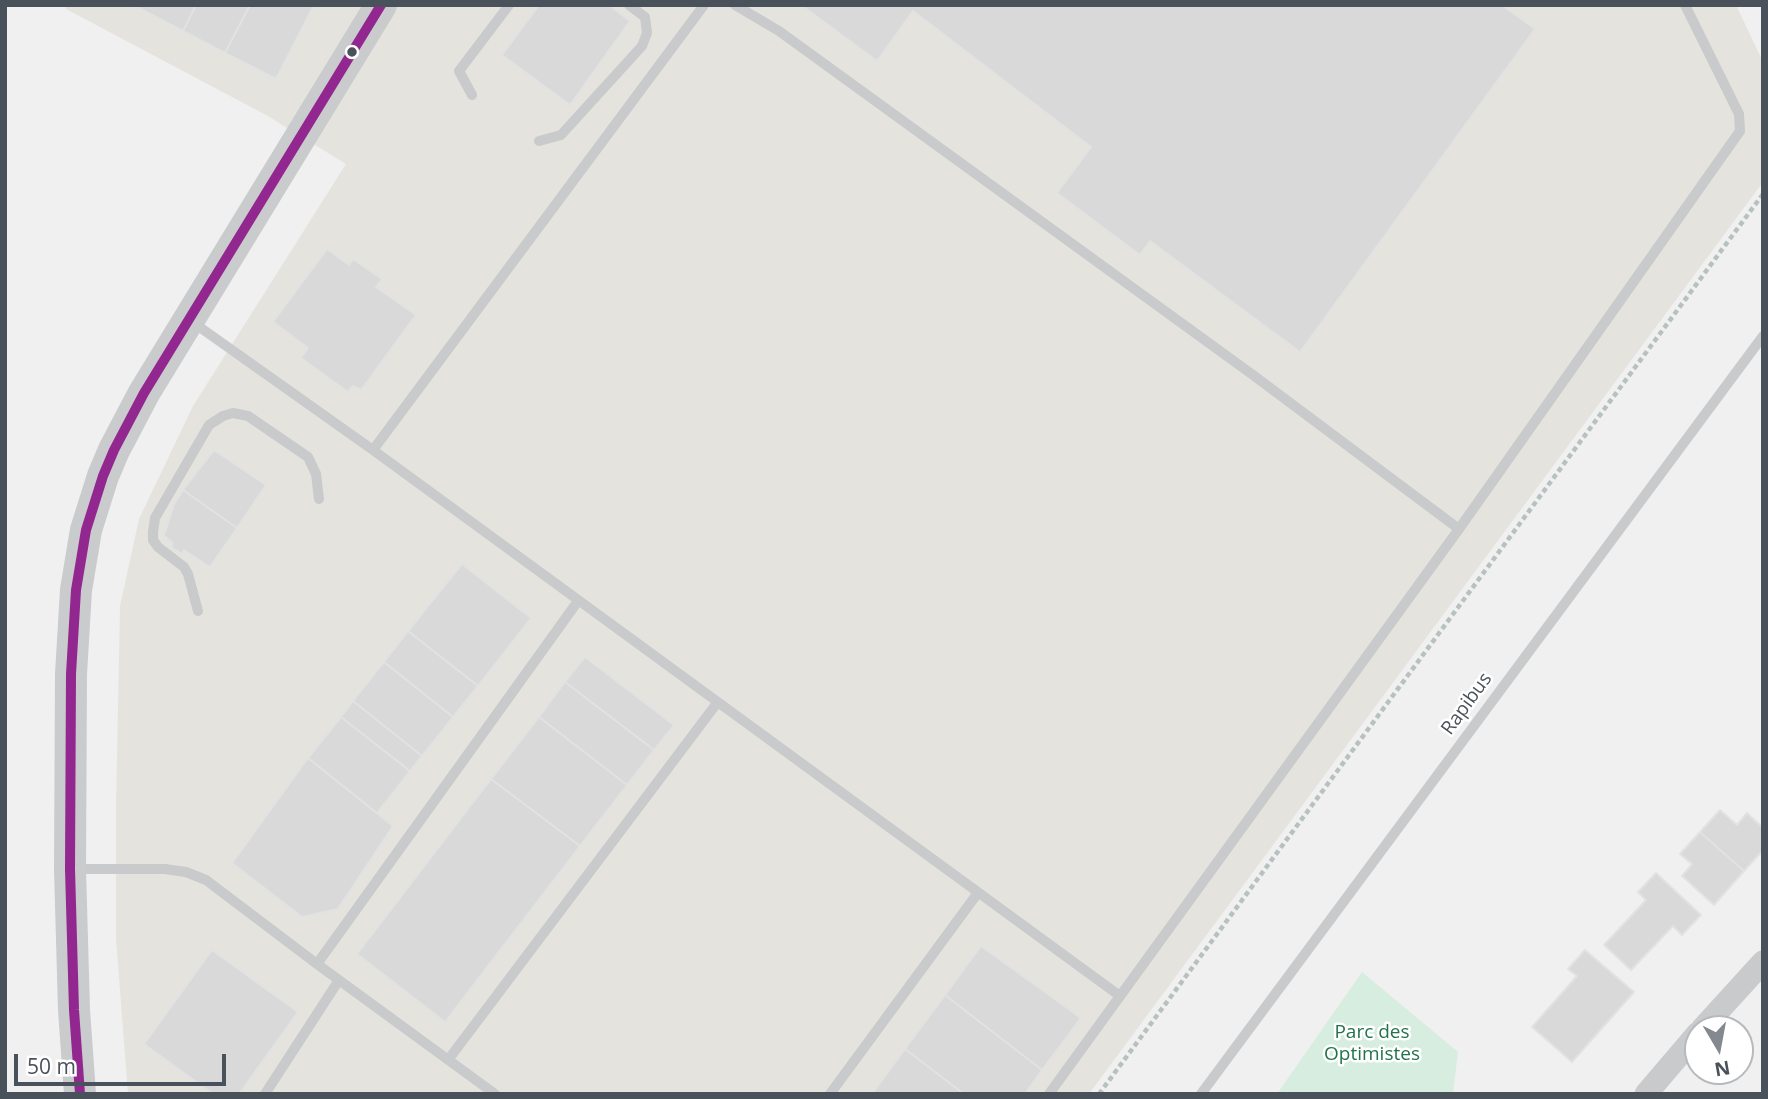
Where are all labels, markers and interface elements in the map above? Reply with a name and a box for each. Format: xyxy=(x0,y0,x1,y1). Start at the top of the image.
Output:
unlabelled marker xyxy=(345,45,359,59)
street label: Rapibus xyxy=(1437,669,1497,739)
north arrow xyxy=(1684,1015,1754,1085)
park label: Parc des Optimistes xyxy=(1324,1022,1420,1066)
scale bar xyxy=(18,1040,229,1084)
text: 50 m xyxy=(27,1052,76,1080)
text: N xyxy=(1712,1055,1732,1083)

